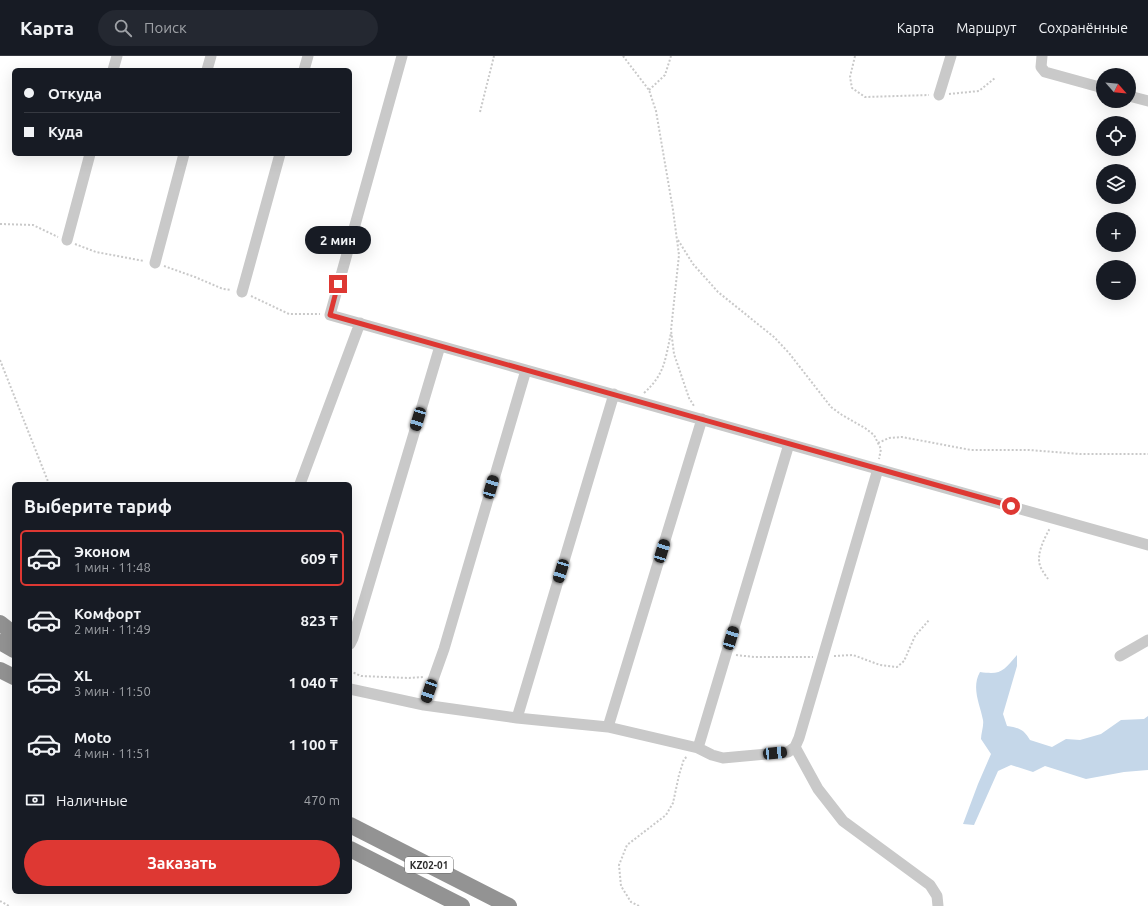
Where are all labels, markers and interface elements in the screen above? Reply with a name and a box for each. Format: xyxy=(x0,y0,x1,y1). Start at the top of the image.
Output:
search box xyxy=(98,10,378,46)
text: Карта xyxy=(20,17,74,39)
icon: search xyxy=(112,17,134,39)
text: Поиск xyxy=(144,19,187,36)
text: Карта xyxy=(897,20,934,36)
text: Маршрут xyxy=(956,20,1017,36)
text: Сохранённые xyxy=(1039,20,1128,36)
north arrow xyxy=(1096,68,1136,108)
map controls xyxy=(1096,68,1136,300)
text: Откуда xyxy=(48,85,102,102)
button: locate xyxy=(1096,116,1136,156)
text: Куда xyxy=(48,123,83,140)
button: layers xyxy=(1096,164,1136,204)
button: + xyxy=(1096,212,1136,252)
callout: 2 мин xyxy=(305,226,371,254)
text: 2 мин xyxy=(320,233,356,247)
button: − xyxy=(1096,260,1136,300)
route end xyxy=(329,275,347,293)
car xyxy=(409,406,427,432)
car xyxy=(482,474,500,500)
text: Выберите тариф xyxy=(24,496,172,516)
route start xyxy=(1002,497,1020,515)
car xyxy=(653,538,671,564)
icon: car xyxy=(26,540,62,576)
text: Эконом xyxy=(74,543,130,560)
text: 609 ₸ xyxy=(301,550,338,567)
car xyxy=(552,558,570,584)
text: 1 мин · 11:48 xyxy=(74,560,151,574)
icon: car xyxy=(26,602,62,638)
text: Комфорт xyxy=(74,605,141,622)
text: 823 ₸ xyxy=(301,612,338,629)
text: 2 мин · 11:49 xyxy=(74,622,151,636)
car xyxy=(722,625,740,651)
icon: car xyxy=(26,664,62,700)
text: XL xyxy=(74,667,92,684)
text: 1 040 ₸ xyxy=(289,674,338,691)
car xyxy=(419,678,439,704)
text: 3 мин · 11:50 xyxy=(74,684,151,698)
icon: car xyxy=(26,726,62,762)
text: Moto xyxy=(74,729,112,746)
text: 1 100 ₸ xyxy=(289,736,338,753)
text: 4 мин · 11:51 xyxy=(74,746,151,760)
car xyxy=(763,746,787,760)
icon: cash xyxy=(24,789,46,811)
text: Наличные xyxy=(56,792,128,809)
text: 470 m xyxy=(304,793,340,807)
button: Заказать xyxy=(24,840,340,886)
road number: KZ02-01 xyxy=(405,857,453,873)

